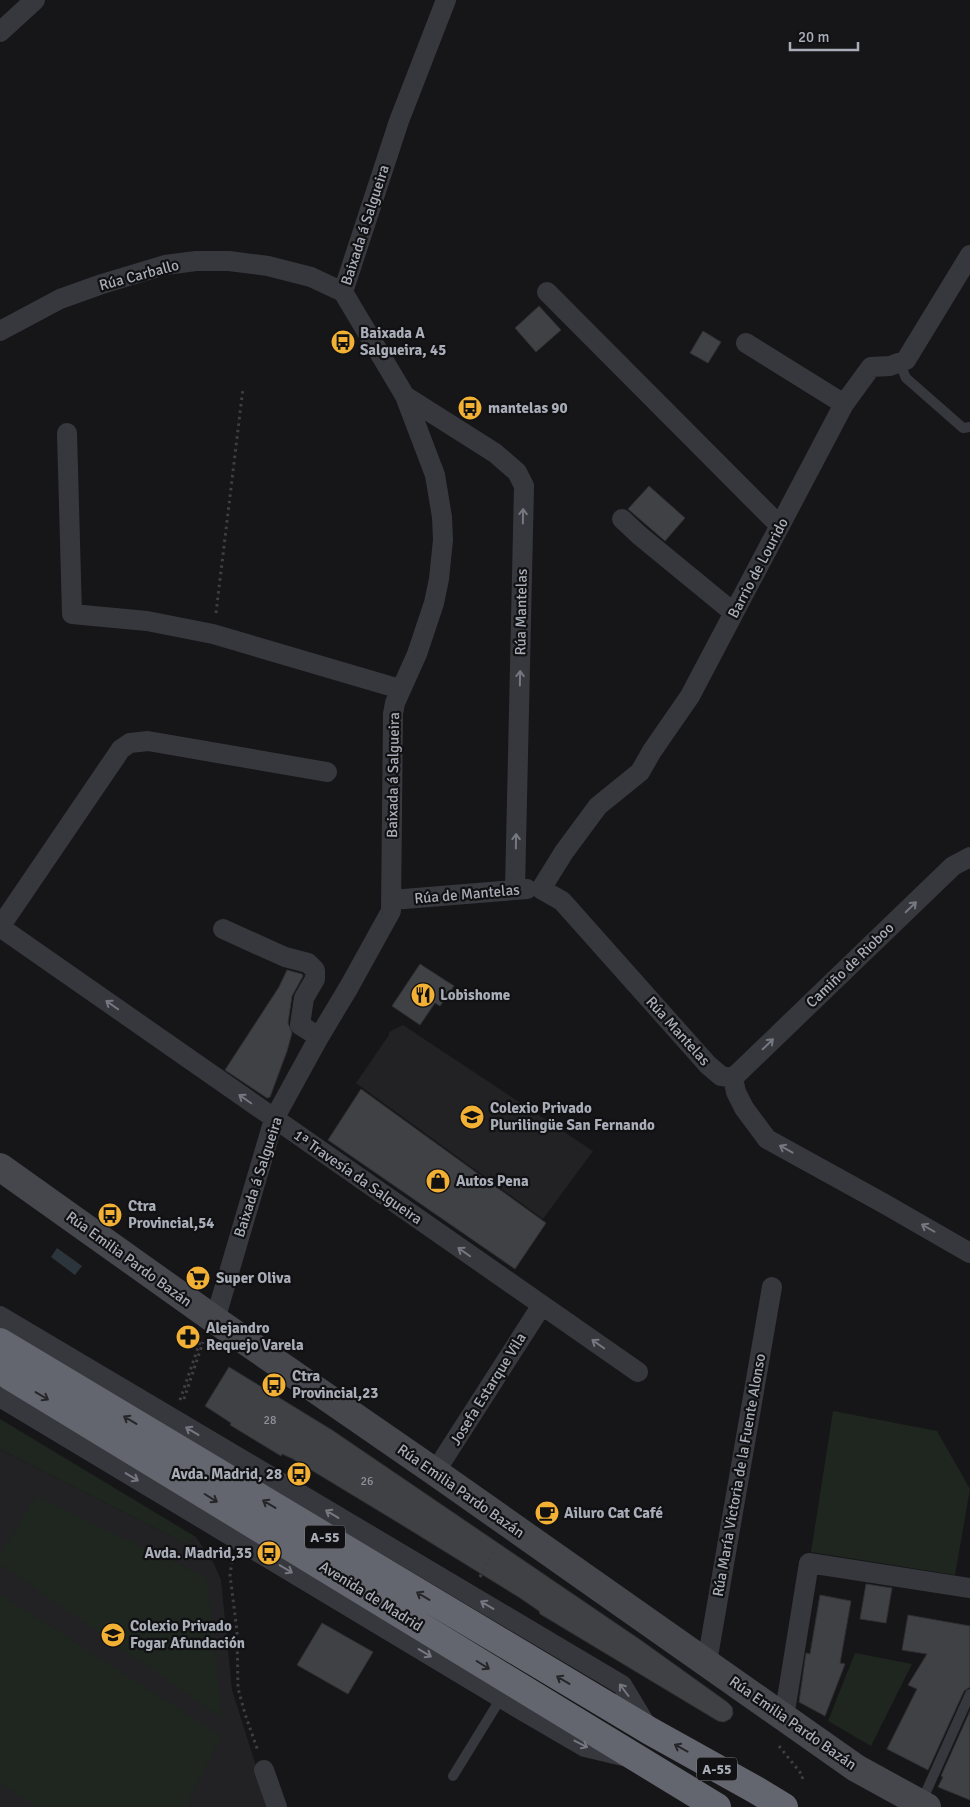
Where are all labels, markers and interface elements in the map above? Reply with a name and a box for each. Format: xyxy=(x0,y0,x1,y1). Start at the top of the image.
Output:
scale bar xyxy=(790,20,858,52)
text: 20 m xyxy=(798,28,829,46)
street label: Baixada á Salgueira xyxy=(337,162,393,288)
street label: Rúa Carballo xyxy=(97,256,181,294)
place label: Baixada A Salgueira, 45 xyxy=(360,324,446,359)
bus stop icon: Baixada A Salgueira, 45 xyxy=(330,329,356,355)
bus stop icon: mantelas 90 xyxy=(457,395,483,421)
place label: mantelas 90 xyxy=(488,399,568,417)
one-way arrow xyxy=(519,508,528,524)
street label: Barrio de Lourido xyxy=(724,515,792,621)
street label: Rúa Mantelas xyxy=(511,568,531,656)
one-way arrow xyxy=(515,671,524,687)
street label: Baixada á Salgueira xyxy=(383,712,403,838)
one-way arrow xyxy=(511,833,521,849)
street label: Rúa de Mantelas xyxy=(414,880,521,908)
one-way arrow xyxy=(904,901,917,913)
street label: Camiño de Rioboo xyxy=(802,918,898,1011)
restaurant icon: Lobishome xyxy=(410,982,436,1008)
place label: Lobishome xyxy=(440,986,510,1004)
street label: Rúa Mantelas xyxy=(642,993,714,1070)
one-way arrow xyxy=(105,1000,119,1010)
one-way arrow xyxy=(762,1038,775,1050)
one-way arrow xyxy=(238,1094,252,1104)
place label: Colexio Privado Plurilingüe San Fernando xyxy=(490,1099,655,1134)
school or university icon: Colexio Privado Plurilingüe San Fernando xyxy=(459,1104,485,1130)
street label: Baixada á Salgueira xyxy=(230,1114,286,1240)
street label: 1ª Travesía da Salgueira xyxy=(290,1126,426,1228)
one-way arrow xyxy=(779,1144,794,1153)
shop icon: Autos Pena xyxy=(425,1168,451,1194)
place label: Autos Pena xyxy=(456,1172,529,1190)
place label: Ctra Provincial,54 xyxy=(128,1197,214,1232)
bus stop icon: Ctra Provincial,54 xyxy=(97,1202,123,1228)
street label: Rúa Emilia Pardo Bazán xyxy=(63,1207,195,1311)
one-way arrow xyxy=(921,1223,936,1233)
one-way arrow xyxy=(458,1247,472,1257)
supermarket icon: Super Oliva xyxy=(185,1265,211,1291)
place label: Super Oliva xyxy=(216,1269,291,1287)
place label: Alejandro Requejo Varela xyxy=(206,1319,304,1354)
pharmacy icon: Alejandro Requejo Varela xyxy=(175,1324,201,1350)
street label: Josefa Estarque Vila xyxy=(446,1329,530,1449)
one-way arrow xyxy=(591,1339,605,1349)
street label: Rúa María Victoria de la Fuente Alonso xyxy=(709,1352,769,1598)
place label: Ctra Provincial,23 xyxy=(292,1367,378,1402)
bus stop icon: Ctra Provincial,23 xyxy=(261,1372,287,1398)
one-way arrow xyxy=(34,1391,48,1401)
house number: 28 xyxy=(264,1413,276,1428)
one-way arrow xyxy=(123,1415,137,1425)
one-way arrow xyxy=(186,1425,200,1435)
street label: Rúa Emilia Pardo Bazán xyxy=(394,1440,528,1542)
bus stop icon: Avda. Madrid, 28 xyxy=(286,1461,312,1487)
place label: Avda. Madrid, 28 xyxy=(171,1465,282,1483)
one-way arrow xyxy=(124,1472,138,1482)
house number: 26 xyxy=(361,1474,373,1489)
one-way arrow xyxy=(203,1493,217,1503)
one-way arrow xyxy=(262,1499,276,1509)
cafe icon: Ailuro Cat Café xyxy=(534,1500,560,1526)
place label: Ailuro Cat Café xyxy=(564,1504,663,1522)
one-way arrow xyxy=(325,1508,339,1518)
road number: A-55 xyxy=(305,1525,345,1548)
bus stop icon: Avda. Madrid,35 xyxy=(256,1540,282,1566)
place label: Avda. Madrid,35 xyxy=(145,1544,252,1562)
street label: Avenida de Madrid xyxy=(316,1557,426,1635)
one-way arrow xyxy=(278,1565,292,1575)
one-way arrow xyxy=(417,1591,431,1601)
one-way arrow xyxy=(480,1600,494,1610)
place label: Colexio Privado Fogar Afundación xyxy=(130,1617,245,1652)
school or university icon: Colexio Privado Fogar Afundación xyxy=(100,1622,126,1648)
one-way arrow xyxy=(418,1648,432,1658)
one-way arrow xyxy=(476,1661,490,1671)
street label: Rúa Emilia Pardo Bazán xyxy=(726,1672,860,1774)
one-way arrow xyxy=(556,1674,570,1684)
one-way arrow xyxy=(619,1683,629,1697)
one-way arrow xyxy=(573,1739,588,1749)
one-way arrow xyxy=(674,1743,688,1753)
road number: A-55 xyxy=(697,1758,737,1780)

